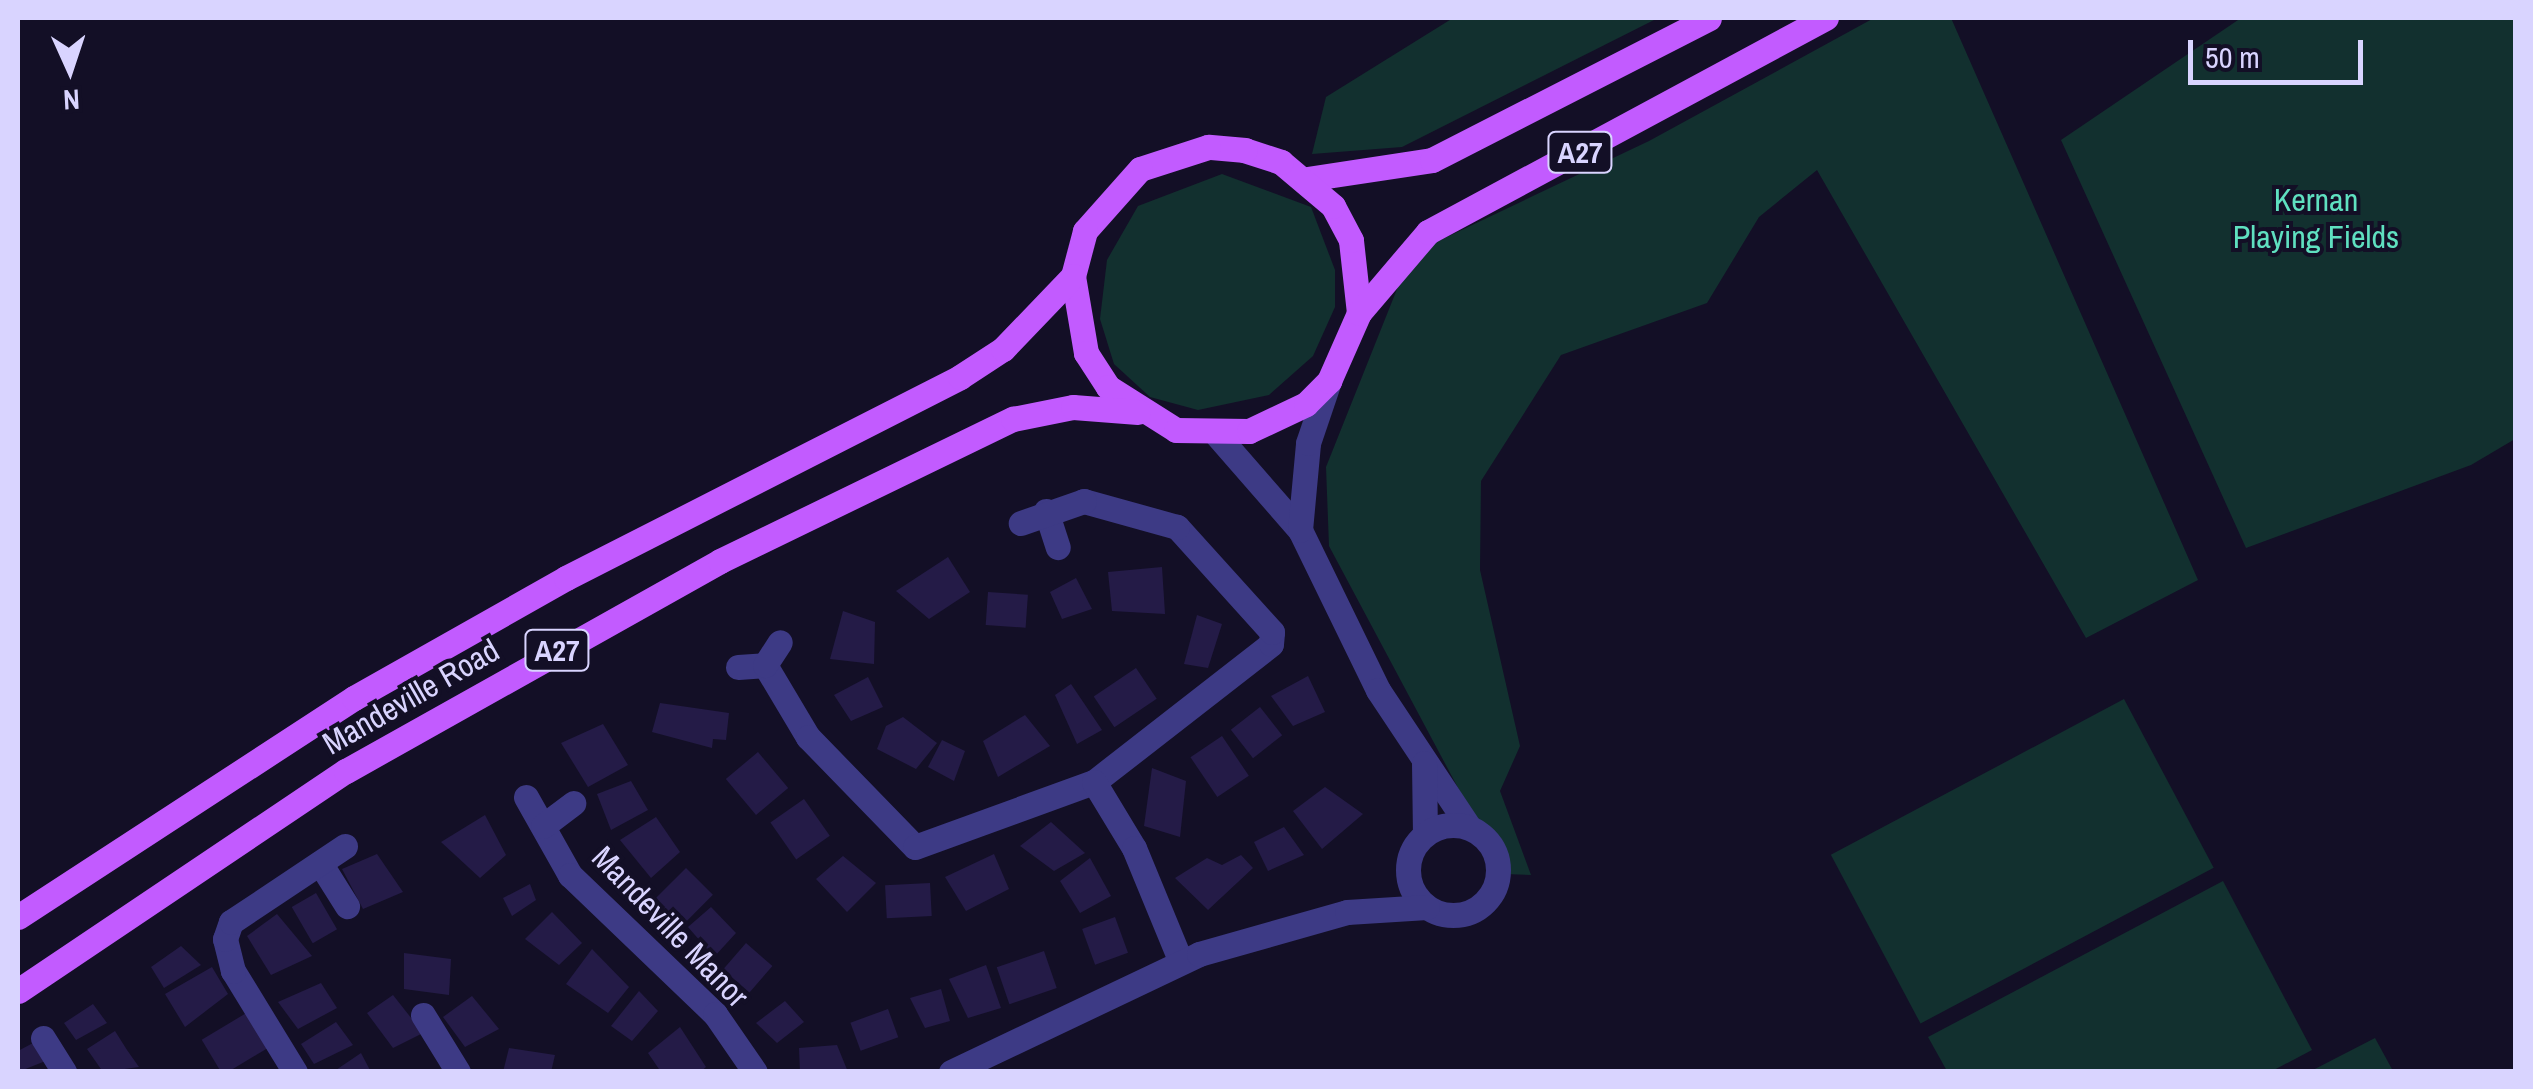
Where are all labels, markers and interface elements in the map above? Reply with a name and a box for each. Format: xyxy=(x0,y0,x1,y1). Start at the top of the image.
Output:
north arrow xyxy=(20,20,120,120)
scale bar xyxy=(2193,20,2368,82)
text: 50 m xyxy=(2205,37,2260,77)
text: N xyxy=(62,81,81,119)
road number: A27 xyxy=(1545,127,1615,177)
park label: Kernan Playing Fields xyxy=(2233,182,2399,257)
road number: A27 xyxy=(522,625,592,675)
street label: Mandeville Road xyxy=(316,631,506,763)
street label: Mandeville Manor xyxy=(584,839,756,1015)

